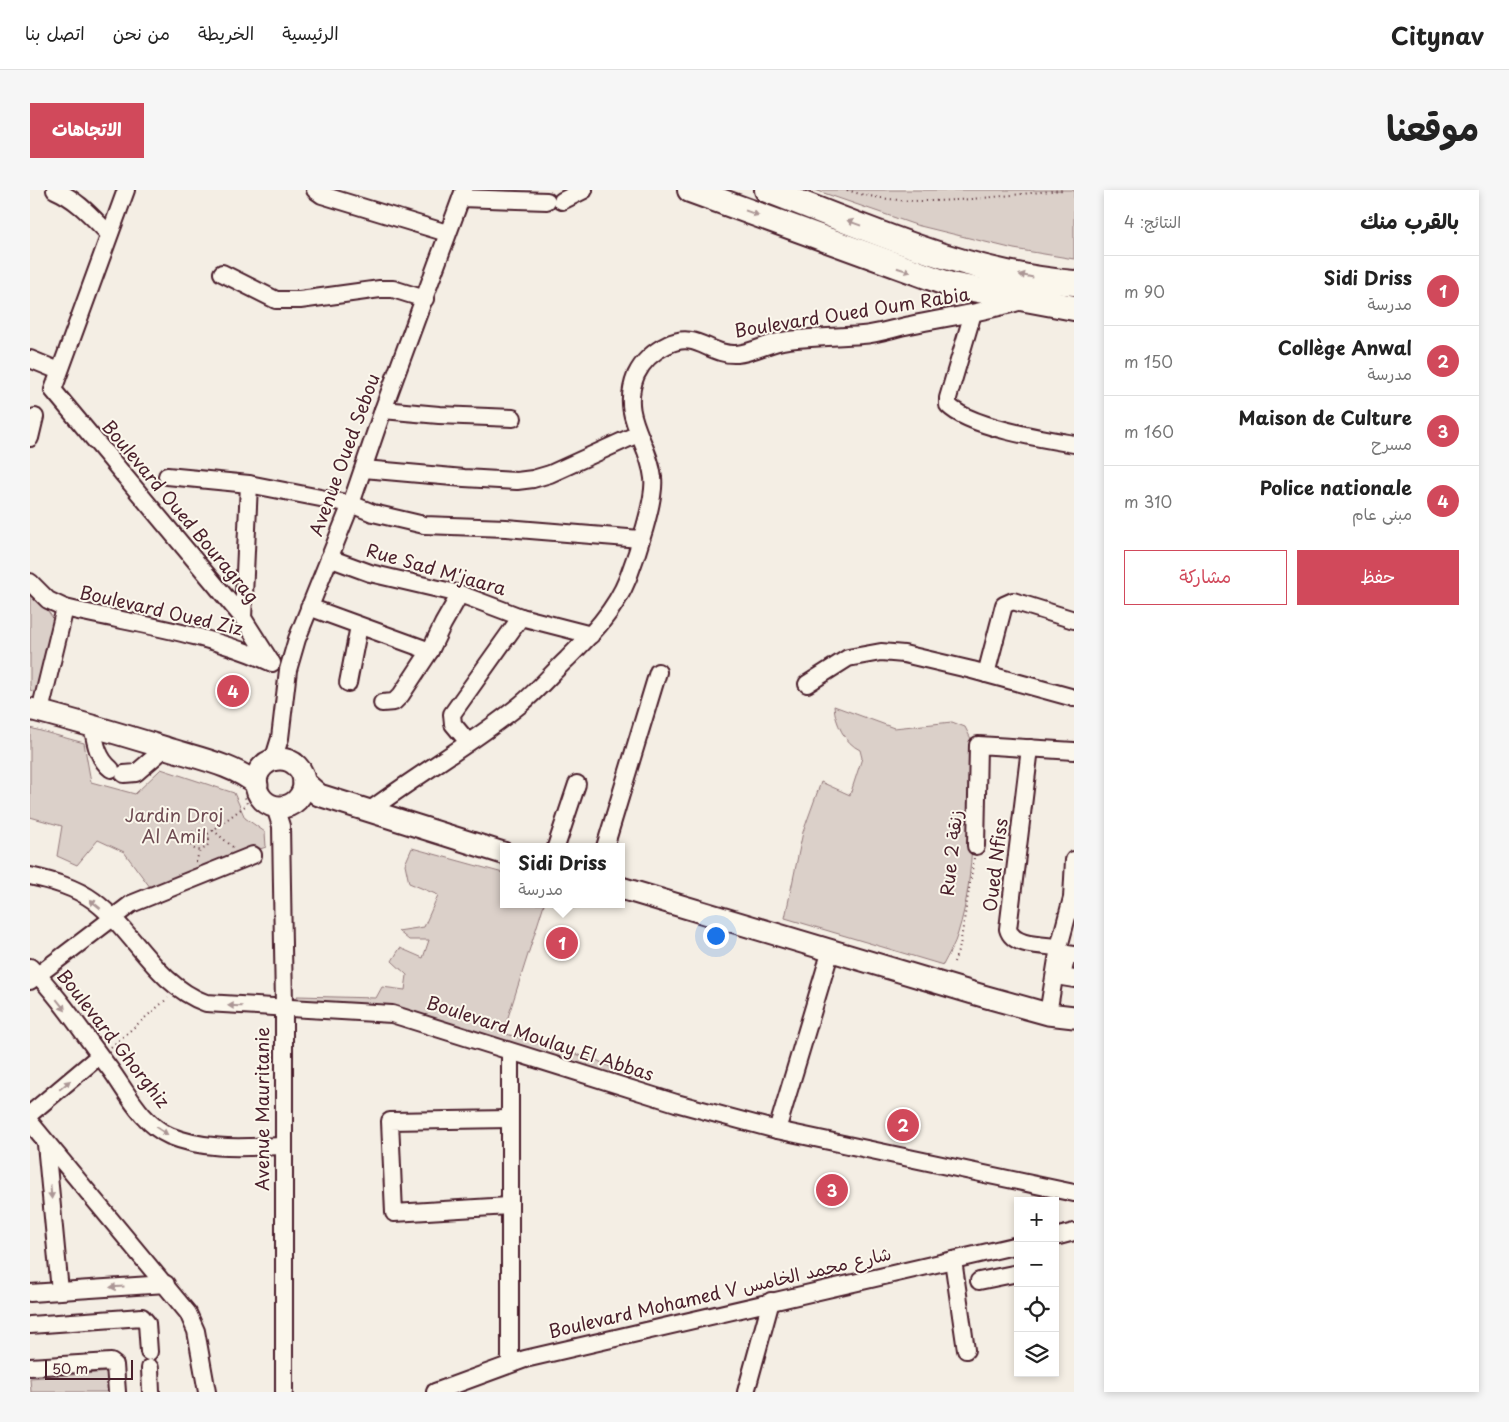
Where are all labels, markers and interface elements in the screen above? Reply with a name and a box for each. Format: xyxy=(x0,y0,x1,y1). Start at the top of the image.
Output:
text: Citynav xyxy=(1391,17,1484,53)
text: اتصل بنا xyxy=(25,19,85,46)
text: من نحن xyxy=(113,19,170,46)
text: الخريطة xyxy=(198,19,254,46)
text: الرئيسية xyxy=(282,19,339,46)
text: موقعنا xyxy=(1386,100,1479,153)
button: الاتجاهات xyxy=(30,103,144,158)
text: بالقرب منك xyxy=(1360,204,1459,236)
one-way arrow xyxy=(745,209,760,217)
text: النتائج: 4 xyxy=(1124,209,1181,233)
one-way arrow xyxy=(846,219,861,227)
text: Sidi Driss xyxy=(1324,263,1412,291)
one-way arrow xyxy=(897,266,912,274)
one-way arrow xyxy=(1018,272,1033,280)
text: 90 m xyxy=(1124,279,1165,303)
text: 1 xyxy=(1439,279,1447,303)
street label: Boulevard Oued Oum Rabia xyxy=(732,280,971,343)
text: مدرسة xyxy=(1367,291,1412,315)
text: Collège Anwal xyxy=(1278,333,1412,361)
text: 150 m xyxy=(1124,349,1173,373)
text: 2 xyxy=(1437,349,1449,373)
text: مدرسة xyxy=(1367,361,1412,385)
street label: Avenue Oued Sebou xyxy=(302,369,386,540)
text: Maison de Culture xyxy=(1238,403,1412,431)
street label: Boulevard Oued Bouragrag xyxy=(96,414,266,608)
text: 160 m xyxy=(1124,419,1174,443)
text: 3 xyxy=(1438,419,1448,443)
text: مسرح xyxy=(1371,431,1412,455)
text: Police nationale xyxy=(1260,473,1412,501)
text: 310 m xyxy=(1124,489,1172,513)
text: 4 xyxy=(1438,489,1448,513)
text: مبنى عام xyxy=(1352,501,1412,525)
street label: Rue Sad M'jaara xyxy=(363,536,510,602)
button: مشاركة xyxy=(1124,550,1287,605)
button: حفظ xyxy=(1297,550,1459,605)
street label: Boulevard Oued Ziz xyxy=(77,578,246,642)
pin: 4 xyxy=(217,672,249,710)
park label: Jardin Droj Al Amil xyxy=(125,801,223,849)
street label: Rue 2 زنقة xyxy=(933,809,968,897)
street label: Oued Nfiss xyxy=(975,817,1014,913)
popup xyxy=(500,843,625,908)
text: Sidi Driss xyxy=(518,848,607,876)
text: مدرسة xyxy=(518,876,563,900)
one-way arrow xyxy=(89,898,102,909)
your location xyxy=(703,923,729,949)
pin: 1 xyxy=(546,924,578,962)
street label: Boulevard Ghorghiz xyxy=(51,963,177,1113)
street label: Boulevard Moulay El Abbas xyxy=(423,988,657,1087)
one-way arrow xyxy=(56,998,66,1012)
one-way arrow xyxy=(227,1002,243,1010)
street label: Avenue Mauritanie xyxy=(248,1027,275,1191)
one-way arrow xyxy=(58,1080,71,1091)
pin: 2 xyxy=(887,1106,919,1144)
one-way arrow xyxy=(156,1126,169,1136)
pin: 3 xyxy=(816,1171,848,1209)
one-way arrow xyxy=(47,1185,55,1201)
map controls xyxy=(1014,1197,1059,1377)
button: + xyxy=(1014,1197,1059,1242)
street label: Boulevard Mohamed V شارع محمد الخامس xyxy=(546,1239,894,1344)
button: − xyxy=(1014,1242,1059,1287)
one-way arrow xyxy=(109,1283,125,1291)
button: locate xyxy=(1014,1287,1059,1332)
button: layers xyxy=(1014,1332,1059,1377)
scale bar xyxy=(45,1357,132,1380)
text: 50 m xyxy=(52,1358,88,1379)

